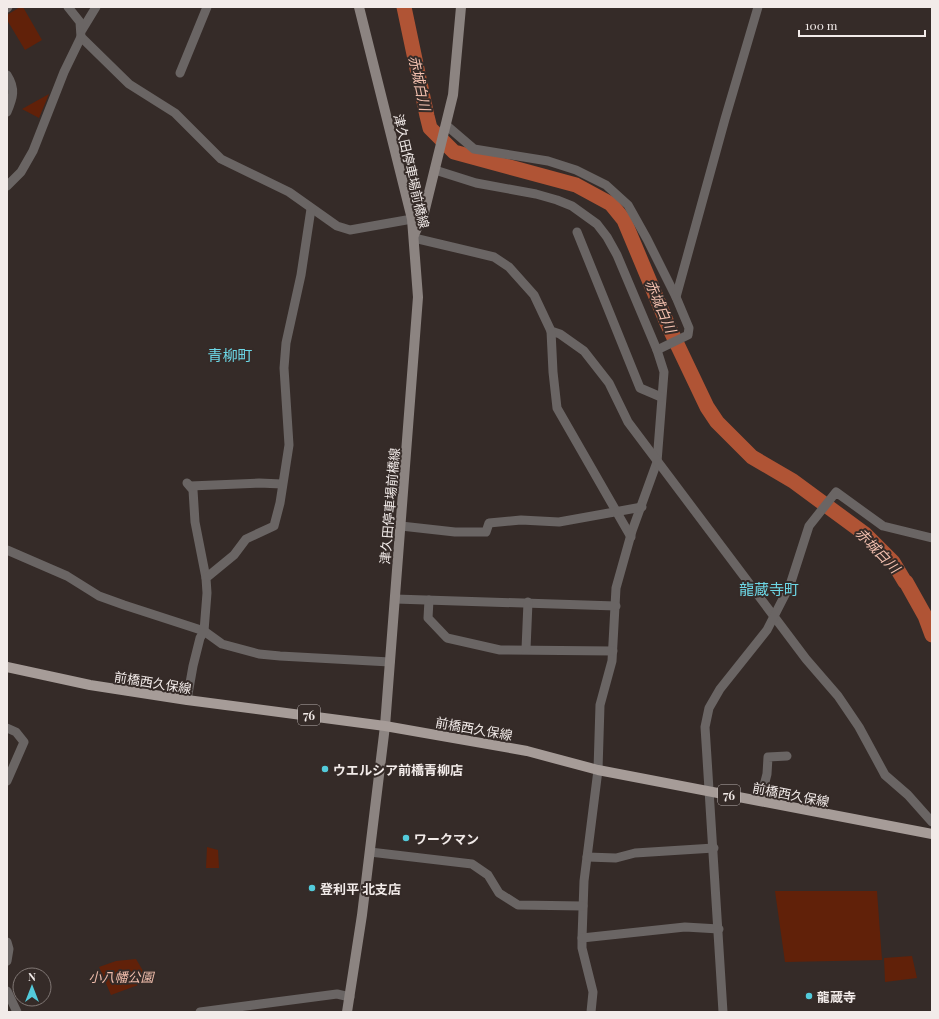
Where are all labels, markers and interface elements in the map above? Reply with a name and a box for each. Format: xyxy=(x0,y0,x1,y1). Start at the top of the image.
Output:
scale bar xyxy=(799,12,925,38)
text: 100 m xyxy=(805,17,838,33)
water label: 赤城白川 xyxy=(405,54,436,114)
street label: 津久田停車場前橋線 xyxy=(391,112,433,230)
water label: 赤城白川 xyxy=(641,277,681,337)
district label: 青柳町 xyxy=(207,345,253,365)
street label: 津久田停車場前橋線 xyxy=(375,447,403,565)
water label: 赤城白川 xyxy=(852,523,906,578)
district label: 龍蔵寺町 xyxy=(739,579,799,599)
street label: 前橋西久保線 xyxy=(113,668,193,696)
road number: 76 xyxy=(298,705,320,725)
street label: 前橋西久保線 xyxy=(434,713,514,743)
place label: ウエルシア前橋青柳店 xyxy=(333,761,463,778)
marker: ウエルシア前橋青柳店 xyxy=(320,764,330,774)
street label: 前橋西久保線 xyxy=(751,778,831,810)
road number: 76 xyxy=(718,785,740,805)
place label: ワークマン xyxy=(414,830,479,847)
marker: ワークマン xyxy=(401,833,411,843)
place label: 登利平 北支店 xyxy=(320,880,401,897)
marker: 登利平 北支店 xyxy=(307,883,317,893)
north arrow xyxy=(12,967,52,1007)
park label: 小八幡公園 xyxy=(88,968,155,985)
text: N xyxy=(28,969,36,984)
place label: 龍蔵寺 xyxy=(817,988,856,1005)
marker: 龍蔵寺 xyxy=(804,991,814,1001)

